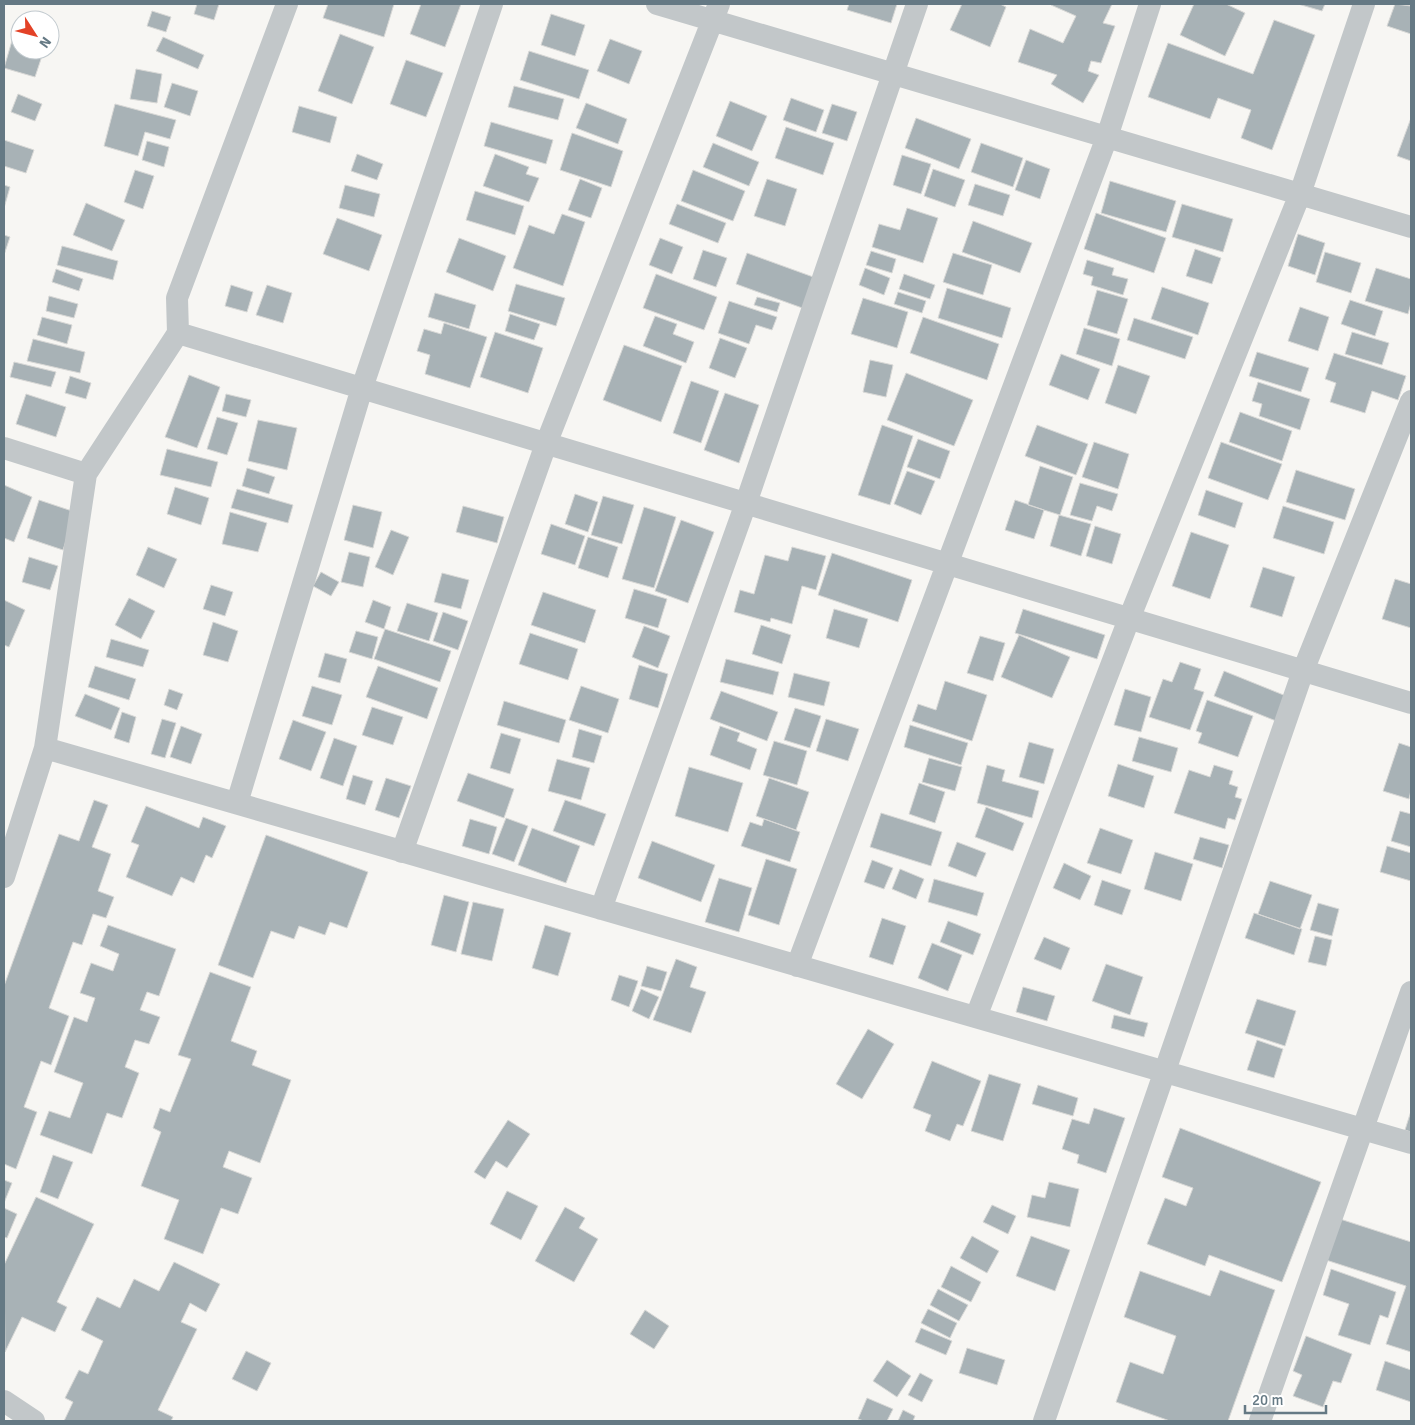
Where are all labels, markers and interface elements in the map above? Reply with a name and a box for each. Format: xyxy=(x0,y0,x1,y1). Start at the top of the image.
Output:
north arrow xyxy=(10,10,60,60)
text: N xyxy=(35,33,55,51)
scale bar xyxy=(1245,1382,1326,1414)
text: 20 m xyxy=(1252,1391,1283,1409)

